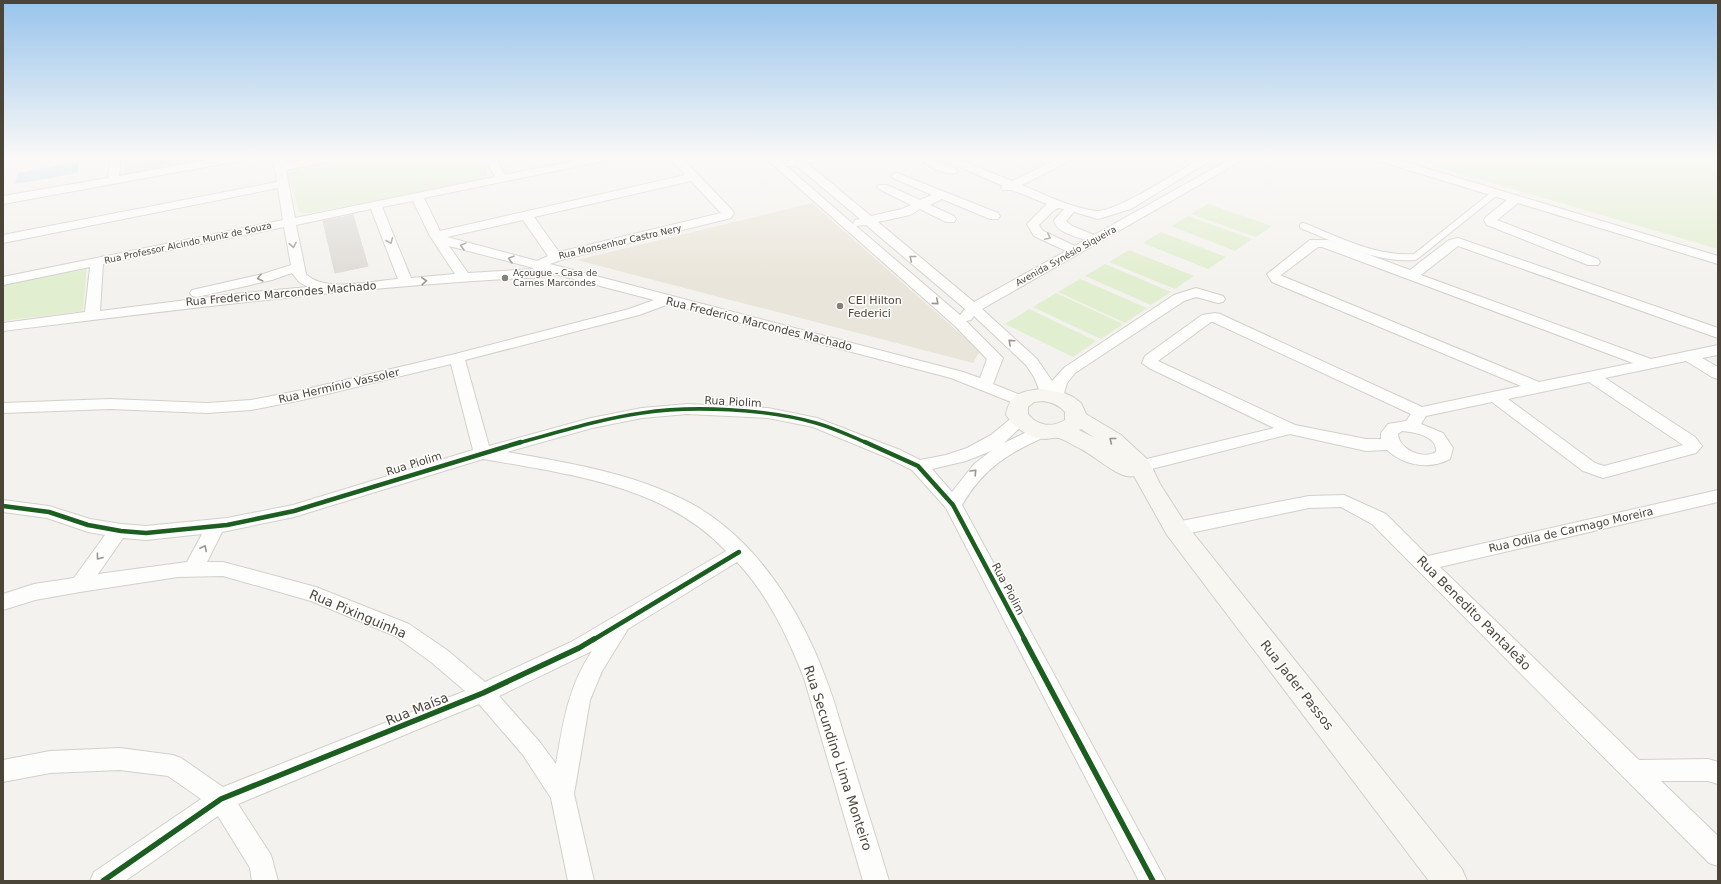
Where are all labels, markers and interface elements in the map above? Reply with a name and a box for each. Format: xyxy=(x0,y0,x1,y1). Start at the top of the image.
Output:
street label: Rua Professor Alcindo Muniz de Souza xyxy=(103,220,273,266)
street label: Rua Monsenhor Castro Nery xyxy=(558,223,683,261)
street label: Avenida Synésio Siqueira xyxy=(1014,224,1118,288)
one-way arrow xyxy=(1044,232,1051,240)
one-way arrow xyxy=(385,238,393,245)
one-way arrow xyxy=(288,242,296,248)
one-way arrow xyxy=(460,242,467,251)
one-way arrow xyxy=(508,255,515,264)
one-way arrow xyxy=(909,255,916,262)
place label: Açougue - Casa de Carnes Marcondes xyxy=(513,268,598,288)
marker: Açougue - Casa de Carnes Marcondes xyxy=(500,273,510,283)
one-way arrow xyxy=(257,274,263,282)
one-way arrow xyxy=(421,276,427,285)
street label: Rua Frederico Marcondes Machado xyxy=(185,279,377,309)
place label: CEI Hilton Federici xyxy=(848,294,902,320)
street label: Rua Frederico Marcondes Machado xyxy=(665,295,854,354)
one-way arrow xyxy=(931,298,939,305)
marker: CEI Hilton Federici xyxy=(835,301,845,311)
one-way arrow xyxy=(1008,339,1016,347)
street label: Rua Hermínio Vassoler xyxy=(277,366,401,406)
street label: Rua Piolim xyxy=(704,394,762,410)
one-way arrow xyxy=(1110,437,1117,444)
street label: Rua Piolim xyxy=(385,449,443,479)
one-way arrow xyxy=(970,470,977,477)
street label: Rua Odila de Carmago Moreira xyxy=(1487,505,1655,555)
one-way arrow xyxy=(199,545,206,552)
one-way arrow xyxy=(96,553,104,560)
street label: Rua Benedito Pantaleão xyxy=(1414,553,1534,673)
street label: Rua Piolim xyxy=(989,561,1027,617)
street label: Rua Pixinguinha xyxy=(307,587,409,641)
street label: Rua Jader Passos xyxy=(1257,637,1337,733)
street label: Rua Secundino Lima Monteiro xyxy=(801,664,875,852)
street label: Rua Maísa xyxy=(383,690,451,728)

